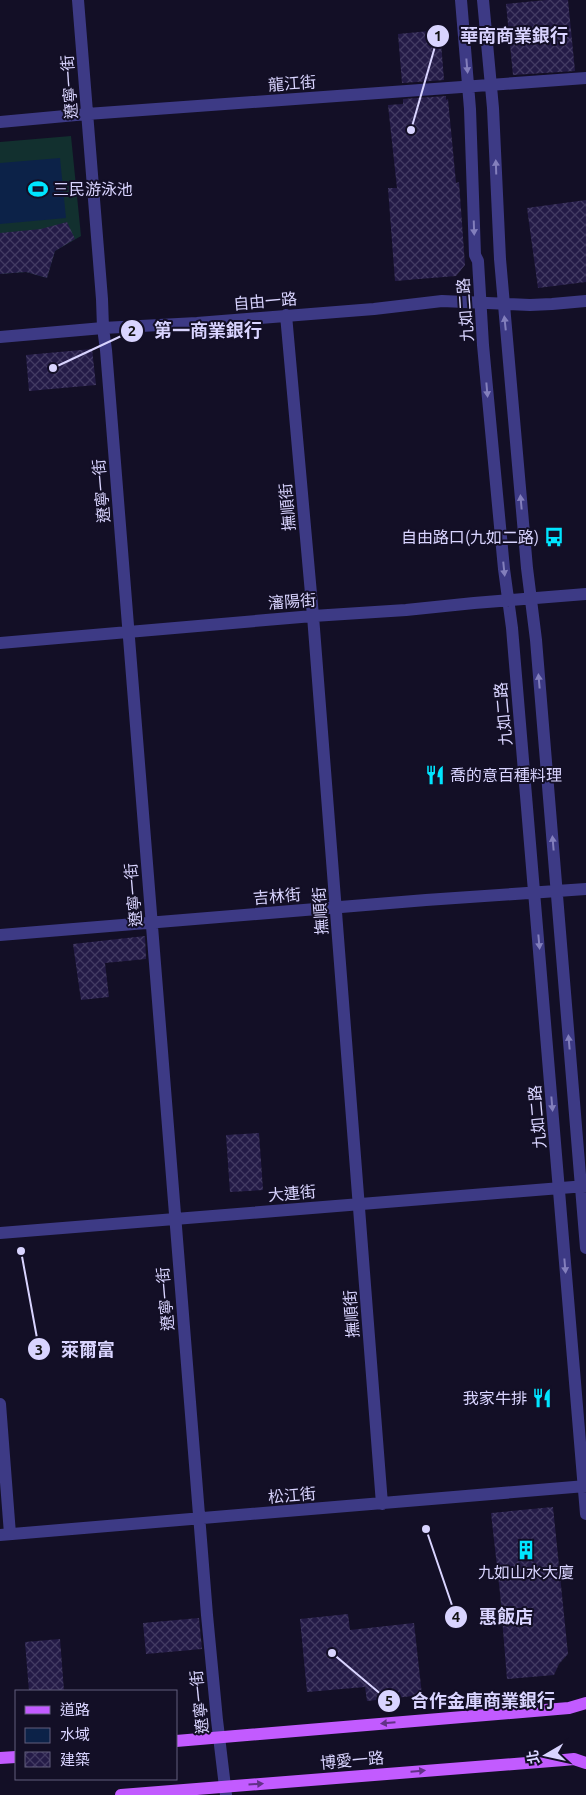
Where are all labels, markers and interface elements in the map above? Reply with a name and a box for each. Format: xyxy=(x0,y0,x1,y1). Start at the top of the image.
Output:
callout: 華南商業銀行 xyxy=(425,19,578,52)
text: 華南商業銀行 xyxy=(460,25,568,45)
text: 1 xyxy=(434,27,442,44)
street label: 遼寧一街 xyxy=(58,54,80,120)
one-way arrow xyxy=(463,58,471,74)
street label: 龍江街 xyxy=(267,72,317,94)
one-way arrow xyxy=(491,159,499,175)
sports icon: 三民游泳池 xyxy=(27,178,49,200)
place label: 三民游泳池 xyxy=(53,180,133,198)
one-way arrow xyxy=(471,221,479,237)
street label: 九如二路 xyxy=(454,277,476,343)
street label: 自由一路 xyxy=(232,289,298,313)
callout: 第一商業銀行 xyxy=(119,314,272,347)
one-way arrow xyxy=(501,315,509,331)
text: 第一商業銀行 xyxy=(154,320,262,340)
text: 2 xyxy=(128,322,136,339)
one-way arrow xyxy=(484,382,492,398)
street label: 遼寧一街 xyxy=(89,458,113,524)
street label: 撫順街 xyxy=(276,482,298,532)
one-way arrow xyxy=(517,494,525,510)
bus stop icon: 自由路口(九如二路) xyxy=(543,526,565,548)
place label: 自由路口(九如二路) xyxy=(401,528,539,547)
one-way arrow xyxy=(500,561,508,577)
street label: 瀋陽街 xyxy=(267,590,317,612)
one-way arrow xyxy=(535,673,543,689)
street label: 九如二路 xyxy=(491,681,515,747)
restaurant icon: 喬的意百種料理 xyxy=(424,764,446,786)
place label: 喬的意百種料理 xyxy=(450,766,562,784)
one-way arrow xyxy=(548,835,556,851)
street label: 遼寧一街 xyxy=(121,862,145,928)
street label: 吉林街 xyxy=(252,885,302,907)
street label: 撫順街 xyxy=(309,886,331,936)
one-way arrow xyxy=(535,934,543,950)
one-way arrow xyxy=(565,1034,573,1050)
street label: 九如二路 xyxy=(525,1084,549,1150)
one-way arrow xyxy=(548,1096,556,1112)
street label: 大連街 xyxy=(267,1182,317,1204)
one-way arrow xyxy=(562,1258,570,1274)
street label: 遼寧一街 xyxy=(153,1266,177,1332)
street label: 撫順街 xyxy=(340,1289,362,1339)
callout: 萊爾富 xyxy=(26,1333,125,1366)
text: 萊爾富 xyxy=(61,1339,115,1359)
text: 3 xyxy=(35,1341,43,1358)
restaurant icon: 我家牛排 xyxy=(531,1387,553,1409)
place label: 我家牛排 xyxy=(463,1389,527,1407)
street label: 松江街 xyxy=(267,1484,317,1506)
building icon: 九如山水大廈 xyxy=(515,1539,537,1561)
place label: 九如山水大廈 xyxy=(478,1563,574,1581)
callout: 惠飯店 xyxy=(444,1600,543,1633)
text: 惠飯店 xyxy=(479,1606,533,1626)
text: 4 xyxy=(452,1608,460,1625)
street label: 遼寧一街 xyxy=(187,1669,211,1735)
callout: 合作金庫商業銀行 xyxy=(376,1684,565,1717)
legend xyxy=(15,1690,178,1780)
text: 合作金庫商業銀行 xyxy=(411,1690,555,1710)
text: 5 xyxy=(385,1692,393,1709)
text: 道路 xyxy=(60,1701,90,1718)
one-way arrow xyxy=(380,1720,396,1728)
text: 水域 xyxy=(60,1726,90,1743)
north arrow xyxy=(521,1730,571,1780)
street label: 博愛一路 xyxy=(319,1748,385,1772)
text: 北 xyxy=(524,1749,542,1765)
text: 建築 xyxy=(60,1751,90,1768)
one-way arrow xyxy=(411,1767,427,1775)
one-way arrow xyxy=(249,1780,265,1788)

